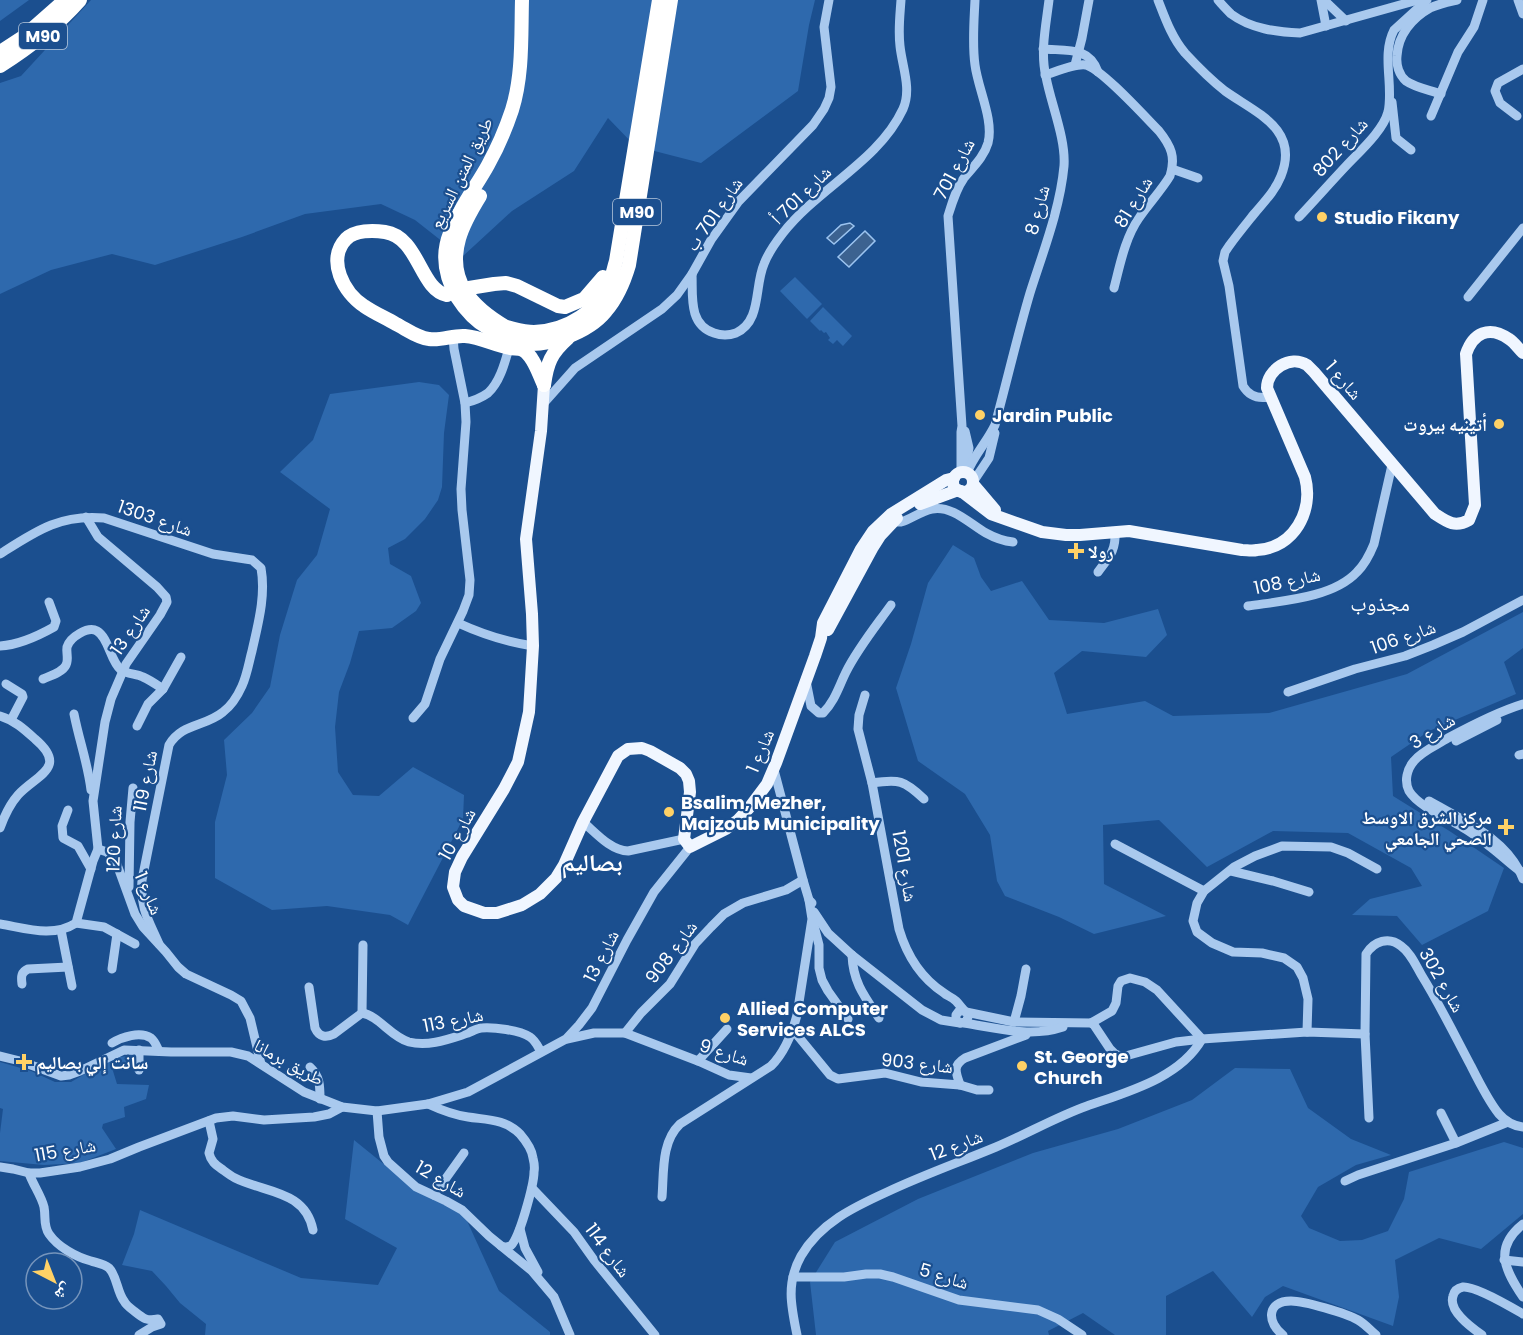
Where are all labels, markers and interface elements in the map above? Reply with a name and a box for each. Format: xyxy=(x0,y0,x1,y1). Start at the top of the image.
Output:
road number: M90 xyxy=(19,23,67,49)
street label: شارع 802 xyxy=(1307,112,1373,182)
street label: طريق المتن السريع xyxy=(423,113,499,233)
street label: شارع 701 xyxy=(927,134,981,204)
street label: شارع 701 أ xyxy=(765,160,837,230)
street label: شارع 701 ب xyxy=(679,172,749,256)
street label: شارع 81 xyxy=(1108,172,1158,232)
street label: شارع 8 xyxy=(1018,182,1056,238)
road number: M90 xyxy=(613,199,661,225)
place label: Studio Fikany xyxy=(1334,205,1460,230)
marker: Studio Fikany xyxy=(1315,210,1329,224)
street label: شارع 1 xyxy=(1320,355,1368,405)
place label: Jardin Public xyxy=(992,403,1113,428)
marker: Jardin Public xyxy=(973,408,987,422)
place label: أتينيه بيروت xyxy=(1403,412,1487,437)
marker: أتينيه بيروت xyxy=(1492,417,1506,431)
street label: شارع 1303 xyxy=(114,494,196,542)
place label: رولا xyxy=(1088,539,1114,564)
marker: رولا xyxy=(1069,544,1083,558)
street label: شارع 108 xyxy=(1251,562,1323,600)
district label: مجذوب xyxy=(1350,589,1410,618)
street label: شارع 13 xyxy=(104,600,156,660)
street label: شارع 106 xyxy=(1367,614,1439,660)
street label: شارع 3 xyxy=(1404,707,1460,755)
street label: شارع 1 xyxy=(740,725,780,777)
street label: شارع 119 xyxy=(127,748,163,814)
place label: Bsalim, Mezher, Majzoub Municipality xyxy=(681,790,880,836)
street label: شارع 10 xyxy=(432,803,482,865)
street label: شارع 120 xyxy=(100,805,128,873)
marker: Bsalim, Mezher, Majzoub Municipality xyxy=(662,805,676,819)
place label: مركز الشرق الاوسط الصحي الجامعي xyxy=(1362,805,1492,853)
marker: مركز الشرق الاوسط الصحي الجامعي xyxy=(1497,818,1515,836)
street label: شارع 1201 xyxy=(886,828,924,904)
district label: بصاليم xyxy=(562,846,622,879)
street label: شارع 1 xyxy=(129,867,169,919)
street label: شارع 908 xyxy=(639,915,703,989)
street label: شارع 13 xyxy=(577,926,625,986)
street label: شارع 302 xyxy=(1413,943,1471,1017)
place label: Allied Computer Services ALCS xyxy=(737,996,888,1042)
street label: شارع 113 xyxy=(421,1002,485,1038)
marker: Allied Computer Services ALCS xyxy=(718,1011,732,1025)
street label: شارع 9 xyxy=(696,1032,752,1072)
street label: طريق برمانا xyxy=(250,1033,328,1091)
place label: St. George Church xyxy=(1034,1044,1129,1090)
street label: شارع 903 xyxy=(880,1047,954,1079)
place label: سانت إلي بصاليم xyxy=(36,1050,148,1077)
marker: سانت إلي بصاليم xyxy=(17,1055,31,1069)
marker: St. George Church xyxy=(1015,1059,1029,1073)
street label: شارع 12 xyxy=(926,1123,986,1167)
street label: شارع 115 xyxy=(32,1132,98,1168)
street label: شارع 12 xyxy=(411,1154,471,1204)
street label: شارع 114 xyxy=(579,1218,637,1282)
north arrow xyxy=(24,1251,84,1311)
street label: شارع 5 xyxy=(916,1257,972,1295)
text: ش xyxy=(50,1278,78,1306)

